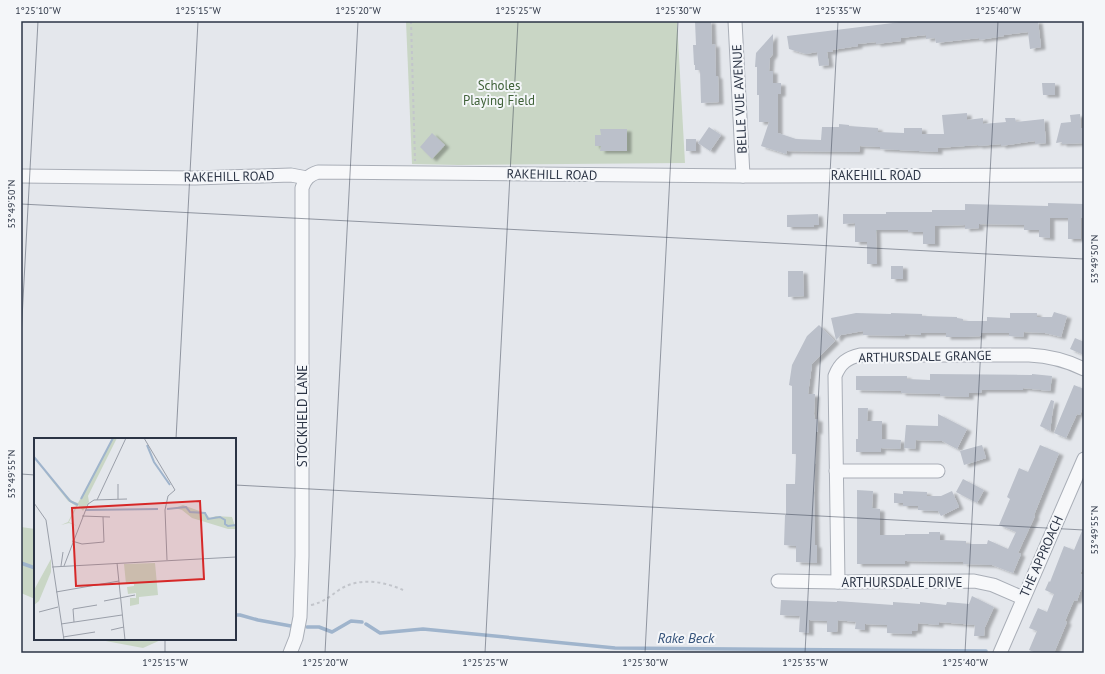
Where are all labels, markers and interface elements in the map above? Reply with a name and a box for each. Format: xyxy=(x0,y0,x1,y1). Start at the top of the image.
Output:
text: 1°25'10"W xyxy=(15,4,62,17)
text: 1°25'15"W xyxy=(175,4,222,17)
text: 1°25'20"W xyxy=(335,4,382,17)
text: 1°25'25"W xyxy=(495,4,542,17)
text: 1°25'30"W xyxy=(655,4,702,17)
text: 1°25'35"W xyxy=(815,4,862,17)
text: 1°25'40"W xyxy=(975,4,1022,17)
street label: BELLE VUE AVENUE xyxy=(728,44,751,154)
park label: Scholes Playing Field xyxy=(463,77,535,109)
street label: RAKEHILL ROAD xyxy=(507,165,597,184)
street label: RAKEHILL ROAD xyxy=(184,167,274,186)
street label: RAKEHILL ROAD xyxy=(831,167,921,184)
text: 53°49'50"N xyxy=(5,179,18,229)
text: 53°49'50"N xyxy=(1088,234,1101,284)
street label: ARTHURSDALE GRANGE xyxy=(858,347,992,366)
street label: STOCKHELD LANE xyxy=(294,365,311,467)
inset map xyxy=(34,438,236,640)
text: 53°49'55"N xyxy=(5,449,18,499)
text: 53°49'55"N xyxy=(1088,505,1101,555)
street label: THE APPROACH xyxy=(1016,513,1067,600)
street label: ARTHURSDALE DRIVE xyxy=(842,574,962,591)
water label: Rake Beck xyxy=(658,629,715,647)
text: 1°25'15"W xyxy=(142,656,189,669)
text: 1°25'20"W xyxy=(302,656,349,669)
text: 1°25'25"W xyxy=(462,656,509,669)
text: 1°25'30"W xyxy=(622,656,669,669)
text: 1°25'35"W xyxy=(782,656,829,669)
text: 1°25'40"W xyxy=(942,656,989,669)

